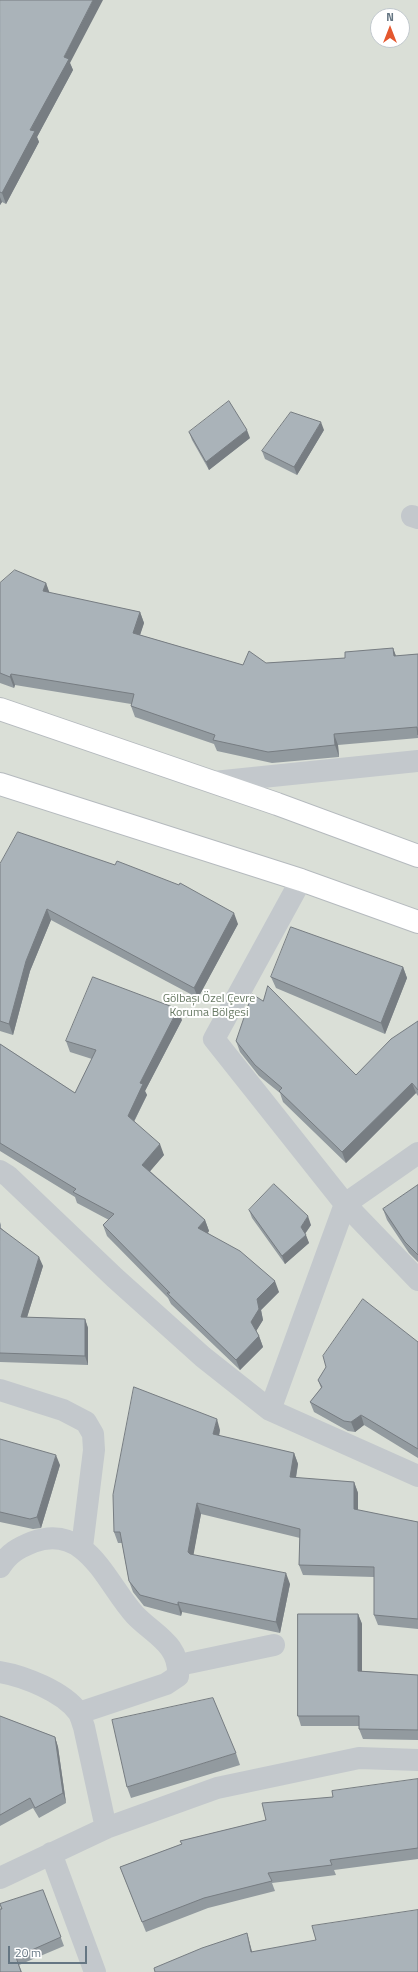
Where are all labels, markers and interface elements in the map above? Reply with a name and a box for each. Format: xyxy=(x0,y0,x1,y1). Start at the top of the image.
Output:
north arrow xyxy=(370,8,410,48)
text: N xyxy=(386,9,394,25)
park label: Gölbaşı Özel Çevre Koruma Bölgesi xyxy=(163,992,255,1020)
scale bar xyxy=(10,1938,89,1964)
text: 20 m xyxy=(15,1943,41,1962)

